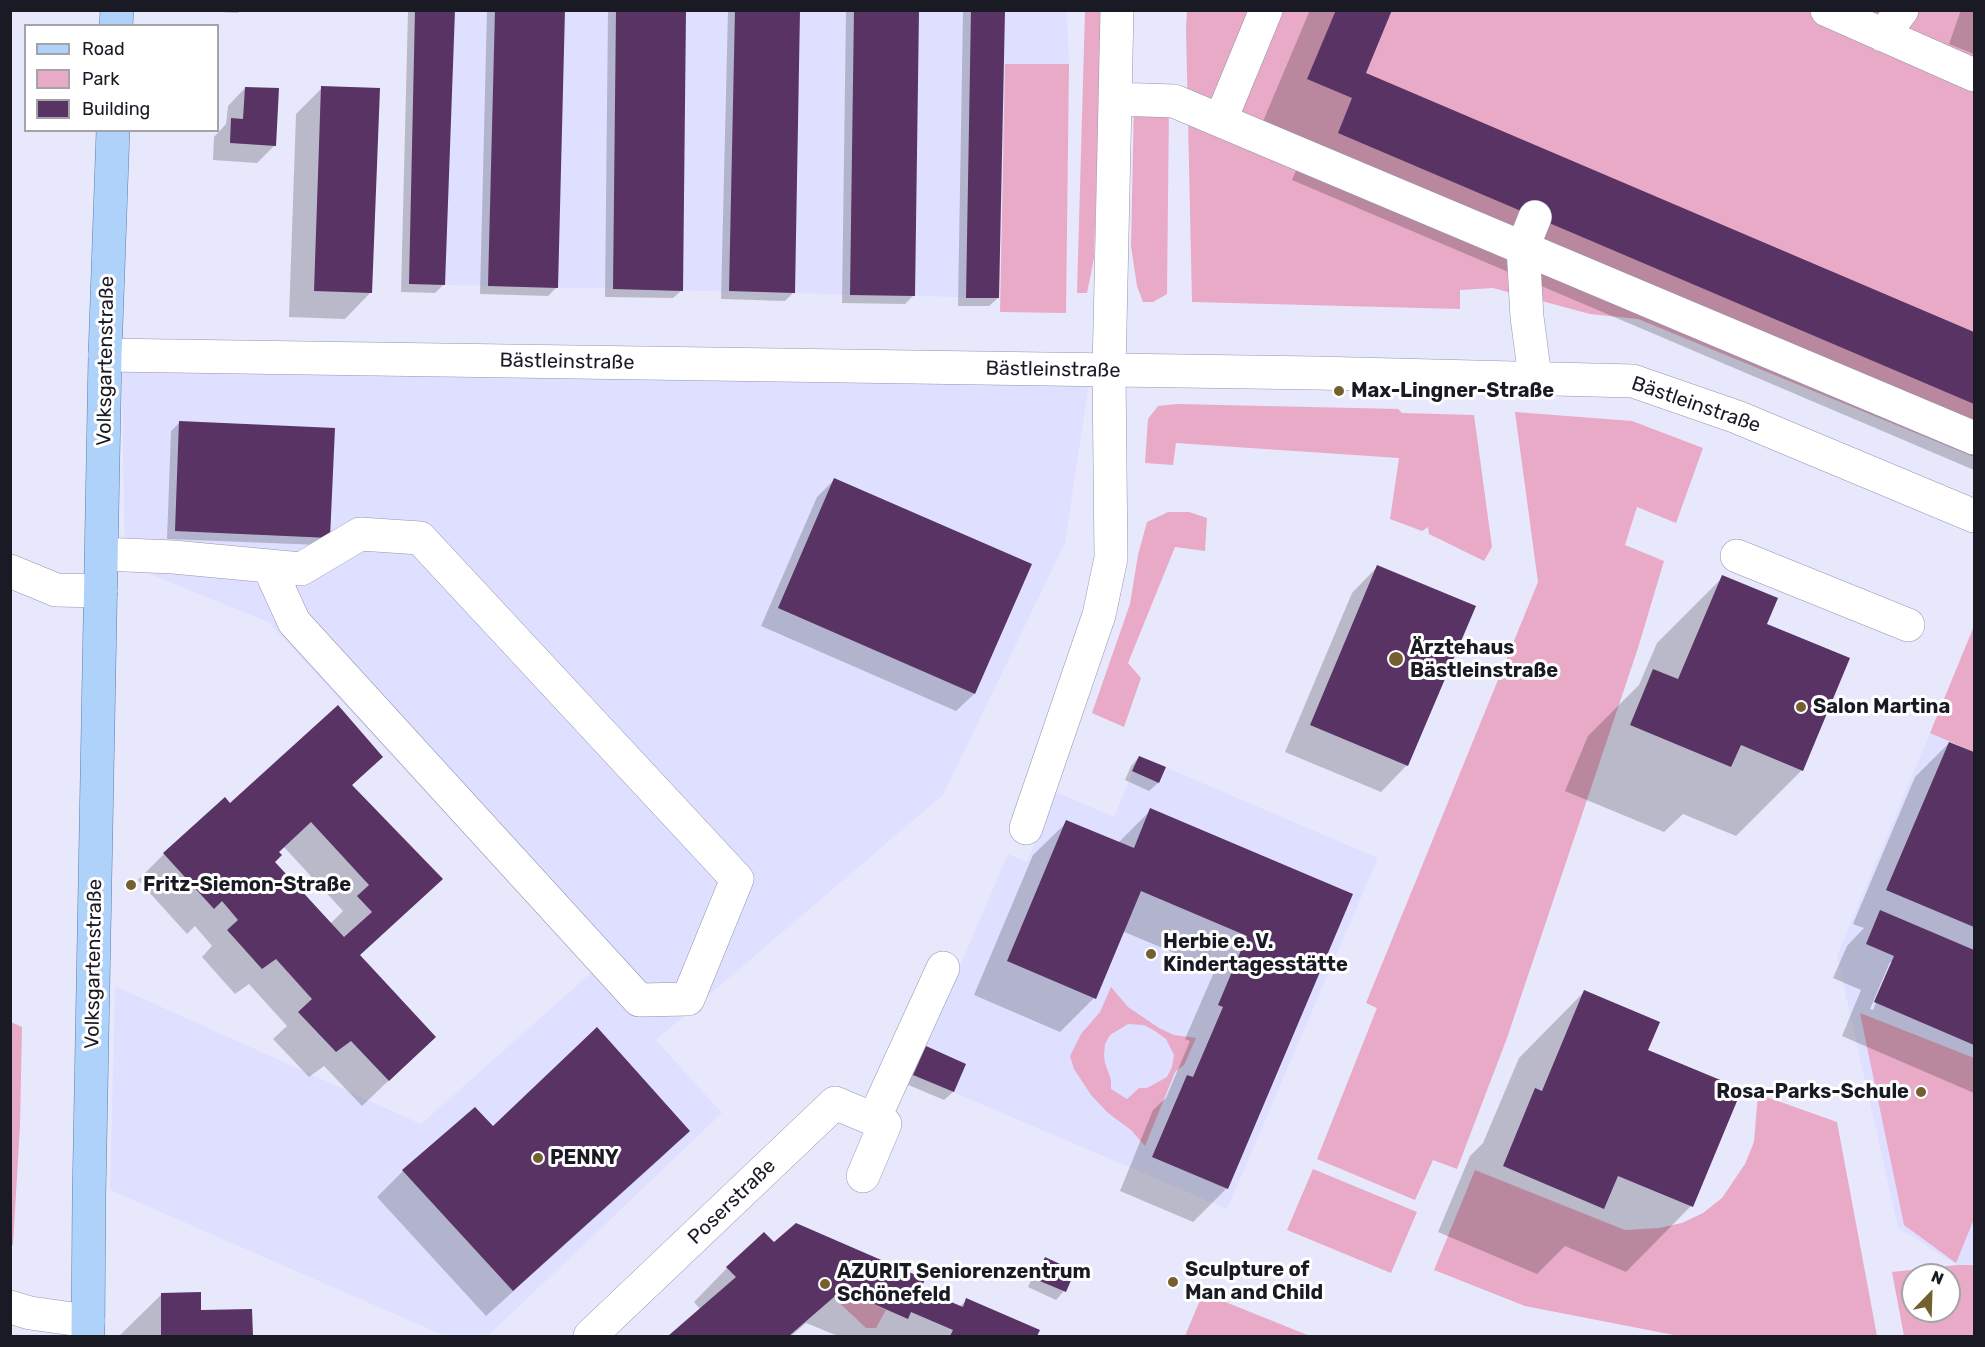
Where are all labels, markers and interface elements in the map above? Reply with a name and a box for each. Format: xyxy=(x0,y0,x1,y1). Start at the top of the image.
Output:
legend xyxy=(24,24,219,132)
text: Road xyxy=(82,38,125,60)
text: Park xyxy=(82,68,119,90)
text: Building xyxy=(82,98,150,120)
street label: Volksgartenstraße xyxy=(93,276,119,446)
street label: Bästleinstraße xyxy=(499,349,635,375)
street label: Bästleinstraße xyxy=(985,357,1121,383)
street label: Bästleinstraße xyxy=(1628,372,1764,438)
place label: Max-Lingner-Straße xyxy=(1351,379,1554,403)
marker: Max-Lingner-Straße xyxy=(1332,384,1346,398)
place label: Ärztehaus Bästleinstraße xyxy=(1410,636,1558,683)
marker: Ärztehaus Bästleinstraße xyxy=(1387,650,1405,668)
place label: Salon Martina xyxy=(1813,695,1950,719)
marker: Salon Martina xyxy=(1794,700,1808,714)
place label: Fritz-Siemon-Straße xyxy=(143,873,351,897)
marker: Fritz-Siemon-Straße xyxy=(124,878,138,892)
street label: Volksgartenstraße xyxy=(81,879,107,1049)
place label: Herbie e. V. Kindertagesstätte xyxy=(1163,930,1348,977)
marker: Herbie e. V. Kindertagesstätte xyxy=(1144,947,1158,961)
place label: Rosa-Parks-Schule xyxy=(1716,1080,1909,1104)
marker: Rosa-Parks-Schule xyxy=(1914,1085,1928,1099)
place label: PENNY xyxy=(550,1146,619,1170)
marker: PENNY xyxy=(531,1151,545,1165)
street label: Poserstraße xyxy=(683,1154,781,1250)
place label: Sculpture of Man and Child xyxy=(1185,1258,1323,1305)
place label: AZURIT Seniorenzentrum Schönefeld xyxy=(837,1260,1091,1307)
north arrow xyxy=(1901,1263,1961,1323)
text: N xyxy=(1928,1267,1946,1289)
marker: Sculpture of Man and Child xyxy=(1166,1275,1180,1289)
marker: AZURIT Seniorenzentrum Schönefeld xyxy=(818,1277,832,1291)

